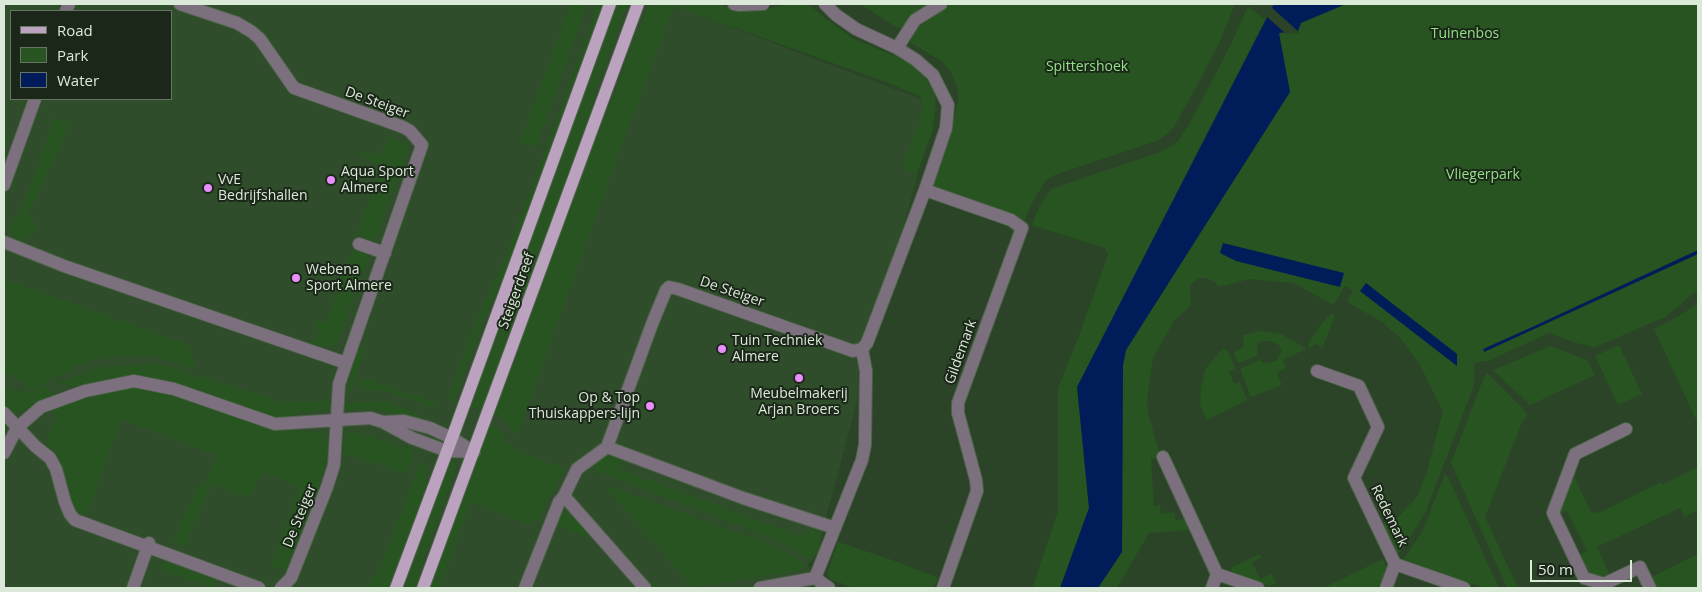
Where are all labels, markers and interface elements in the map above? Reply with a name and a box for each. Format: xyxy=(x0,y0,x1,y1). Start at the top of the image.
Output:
legend xyxy=(10,10,172,100)
text: Road xyxy=(57,20,93,40)
park label: Tuinenbos xyxy=(1431,26,1499,42)
text: Park xyxy=(57,45,88,65)
park label: Spittershoek xyxy=(1046,59,1128,75)
text: Water xyxy=(57,70,99,90)
street label: De Steiger xyxy=(343,84,411,122)
place label: Aqua Sport Almere xyxy=(341,164,414,196)
park label: Vliegerpark xyxy=(1446,167,1520,183)
place label: VvE Bedrijfshallen xyxy=(218,172,308,204)
marker: Aqua Sport Almere xyxy=(325,174,337,186)
marker: VvE Bedrijfshallen xyxy=(202,182,214,194)
street label: Steigerdreef xyxy=(495,251,539,331)
place label: Webena Sport Almere xyxy=(306,262,392,294)
marker: Webena Sport Almere xyxy=(290,272,302,284)
street label: De Steiger xyxy=(698,273,766,311)
street label: Gildemark xyxy=(942,317,980,387)
place label: Tuin Techniek Almere xyxy=(732,333,822,366)
marker: Tuin Techniek Almere xyxy=(716,343,728,355)
marker: Meubelmakerij Arjan Broers xyxy=(793,372,805,384)
place label: Meubelmakerij Arjan Broers xyxy=(750,386,848,418)
place label: Op & Top Thuiskappers-lijn xyxy=(529,390,640,422)
marker: Op & Top Thuiskappers-lijn xyxy=(644,400,656,412)
street label: De Steiger xyxy=(280,482,320,550)
street label: Redemark xyxy=(1367,482,1411,550)
scale bar xyxy=(1532,550,1634,582)
text: 50 m xyxy=(1538,559,1573,579)

